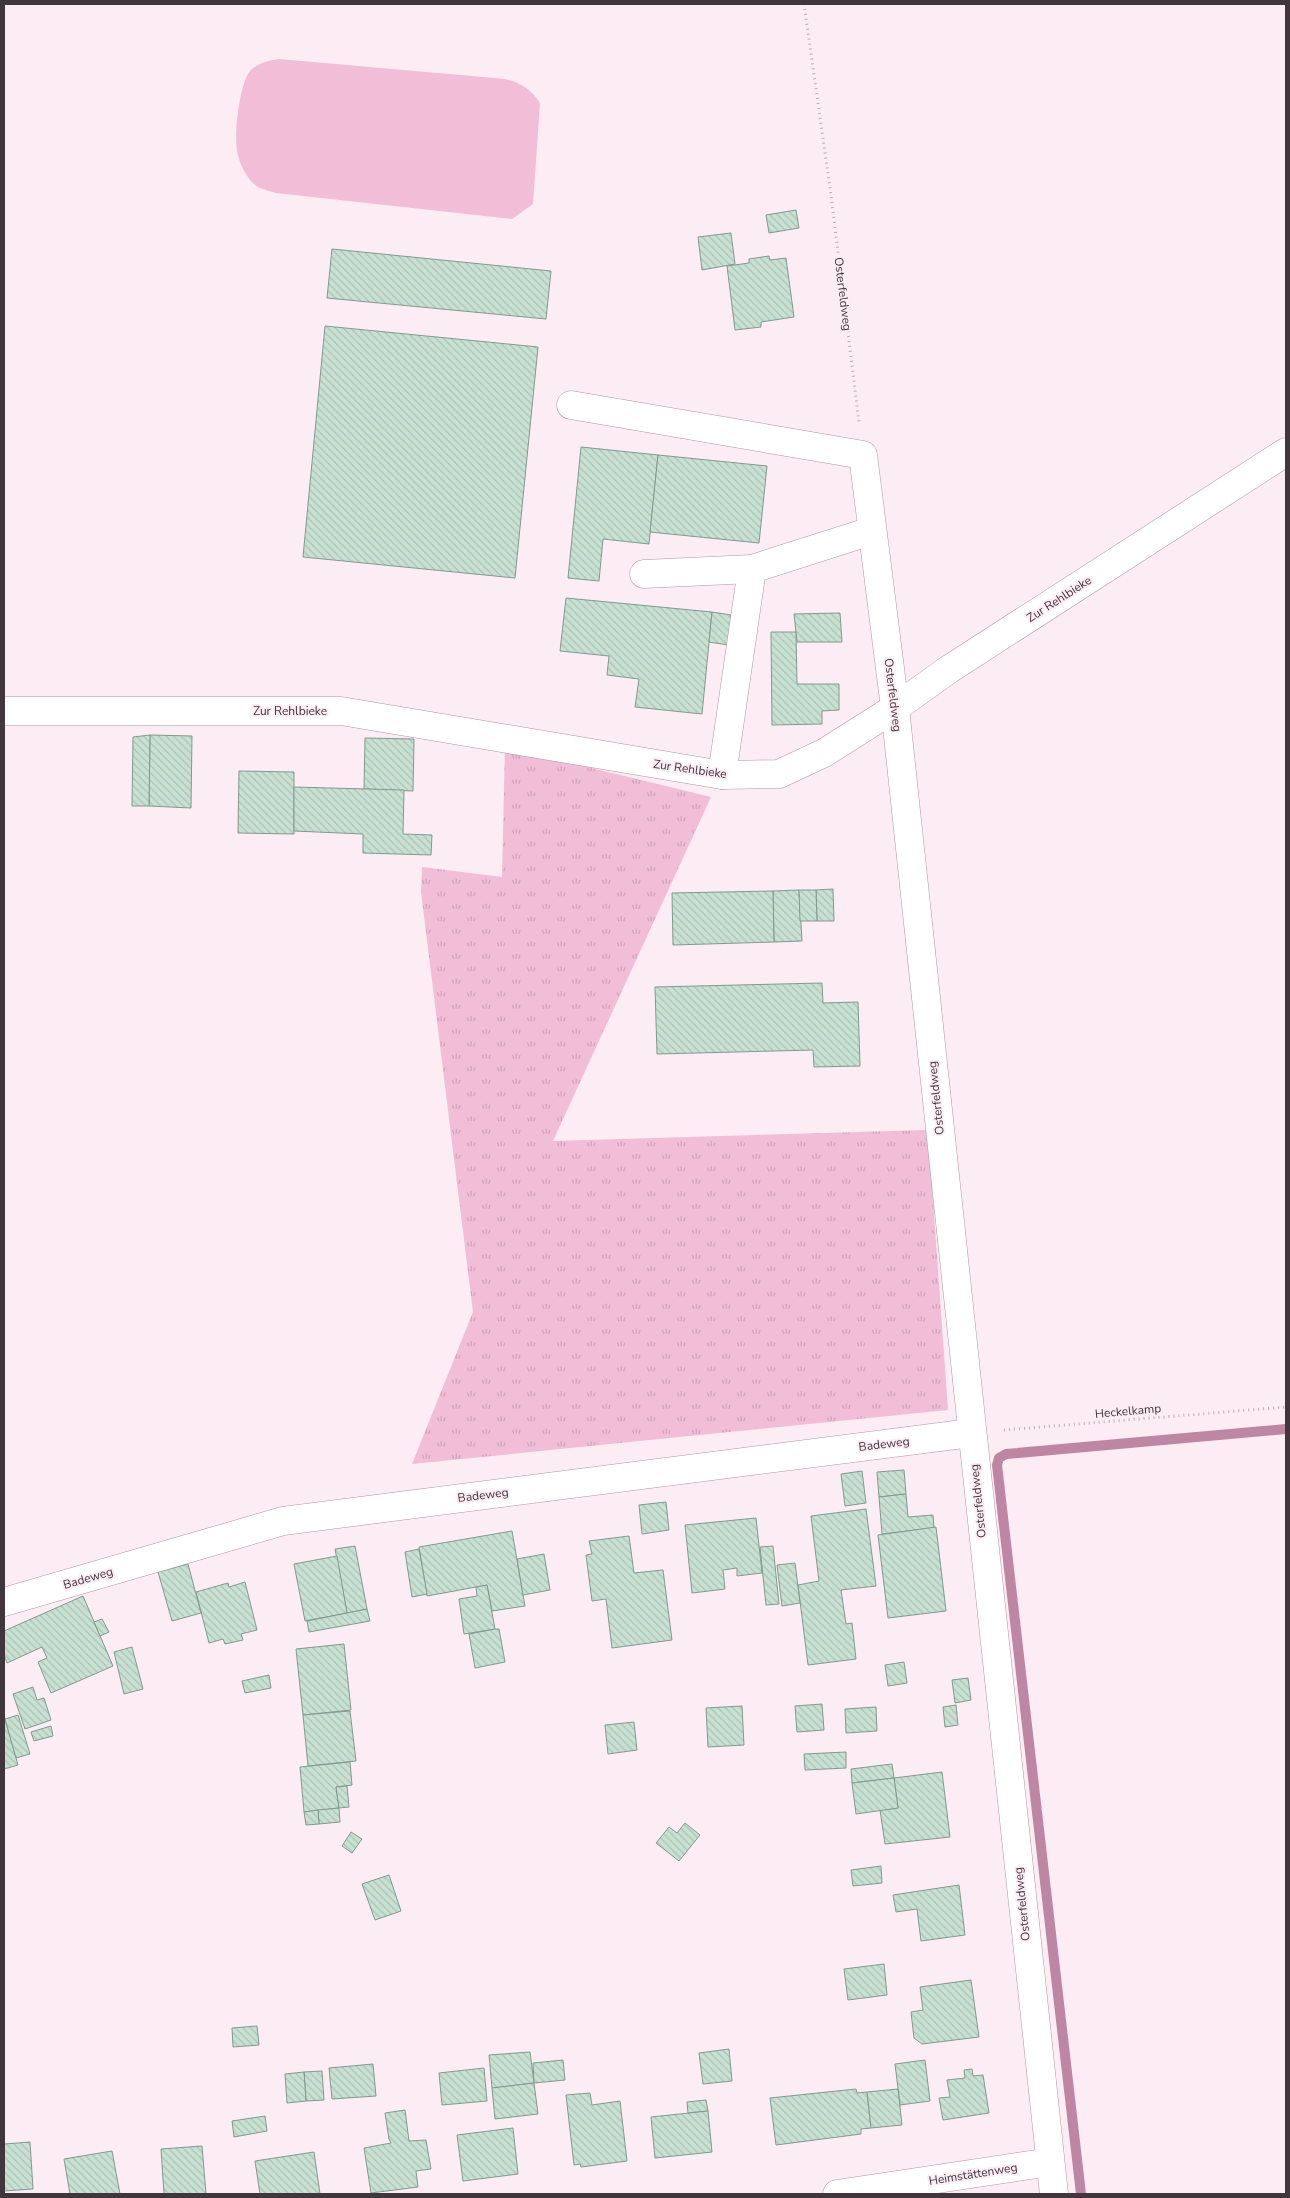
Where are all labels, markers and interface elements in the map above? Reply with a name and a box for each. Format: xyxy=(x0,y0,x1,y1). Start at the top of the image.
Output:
street label: Osterfeldweg xyxy=(831,256,855,332)
street label: Zur Rehlbieke xyxy=(1024,572,1094,626)
street label: Osterfeldweg xyxy=(881,657,905,733)
street label: Zur Rehlbieke xyxy=(253,703,327,719)
street label: Zur Rehlbieke xyxy=(652,756,728,782)
street label: Osterfeldweg xyxy=(924,1060,948,1136)
street label: Heckelkamp xyxy=(1094,1400,1162,1422)
street label: Badeweg xyxy=(858,1433,910,1455)
street label: Osterfeldweg xyxy=(966,1463,990,1539)
street label: Badeweg xyxy=(457,1484,509,1506)
street label: Badeweg xyxy=(61,1563,115,1593)
street label: Osterfeldweg xyxy=(1010,1866,1034,1942)
street label: Heimstättenweg xyxy=(928,2159,1018,2189)

